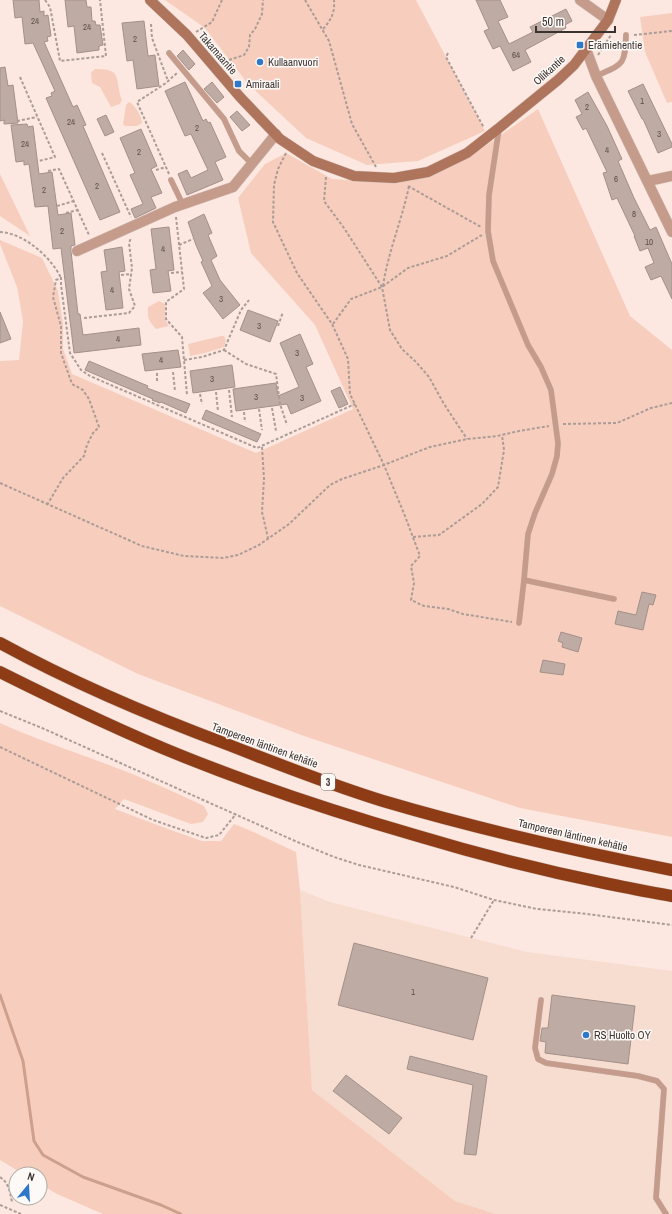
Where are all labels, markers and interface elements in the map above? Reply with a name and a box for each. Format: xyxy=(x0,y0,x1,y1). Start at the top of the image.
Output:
scale bar xyxy=(536,8,615,34)
text: 50 m xyxy=(542,14,564,30)
house number: 24 xyxy=(31,15,39,27)
house number: 24 xyxy=(83,21,91,33)
street label: Takamaantie xyxy=(196,29,240,77)
house number: 2 xyxy=(133,33,137,45)
place label: Erämiehentie xyxy=(588,38,642,52)
marker: Erämiehentie xyxy=(575,40,585,50)
house number: 64 xyxy=(512,49,520,61)
street label: Ollikantie xyxy=(530,52,568,88)
place label: Kullaanvuori xyxy=(268,55,318,69)
marker: Kullaanvuori xyxy=(255,57,265,67)
place label: Amiraali xyxy=(245,77,280,91)
marker: Amiraali xyxy=(233,79,243,89)
house number: 1 xyxy=(640,95,644,107)
house number: 2 xyxy=(585,101,589,113)
house number: 24 xyxy=(67,116,75,128)
house number: 2 xyxy=(195,122,199,134)
house number: 3 xyxy=(657,128,661,140)
house number: 24 xyxy=(21,138,29,150)
house number: 4 xyxy=(605,144,609,156)
house number: 2 xyxy=(137,146,141,158)
house number: 6 xyxy=(614,173,618,185)
house number: 2 xyxy=(95,180,99,192)
house number: 2 xyxy=(42,184,46,196)
house number: 8 xyxy=(632,208,636,220)
house number: 2 xyxy=(60,225,64,237)
house number: 10 xyxy=(645,236,653,248)
house number: 4 xyxy=(161,243,165,255)
house number: 4 xyxy=(110,284,114,296)
house number: 3 xyxy=(219,293,223,305)
house number: 3 xyxy=(257,320,261,332)
house number: 4 xyxy=(116,333,120,345)
house number: 3 xyxy=(295,347,299,359)
house number: 4 xyxy=(159,354,163,366)
house number: 3 xyxy=(210,373,214,385)
house number: 3 xyxy=(254,391,258,403)
house number: 3 xyxy=(300,392,304,404)
street label: Tampereen läntinen kehätie xyxy=(210,719,320,771)
road number: 3 xyxy=(321,774,335,790)
street label: Tampereen läntinen kehätie xyxy=(517,816,629,854)
house number: 1 xyxy=(411,986,415,998)
place label: RS Huolto OY xyxy=(594,1028,651,1042)
marker: RS Huolto OY xyxy=(581,1030,591,1040)
north arrow xyxy=(8,1166,48,1206)
text: N xyxy=(26,1169,36,1184)

